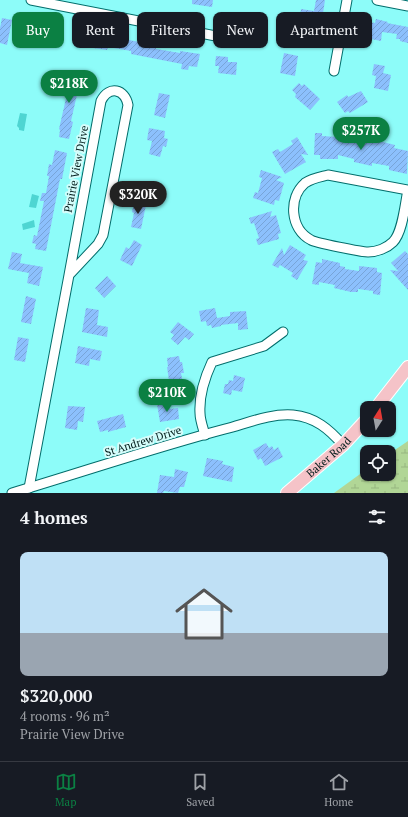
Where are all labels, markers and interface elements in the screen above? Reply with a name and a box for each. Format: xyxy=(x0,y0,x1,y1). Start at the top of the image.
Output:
chip: Buy xyxy=(12,12,64,48)
chip: Rent xyxy=(72,12,129,48)
chip: Filters xyxy=(137,12,205,48)
chip: New xyxy=(213,12,268,48)
chip: Apartment xyxy=(276,12,372,48)
pin: $218K xyxy=(41,70,97,104)
text: $218K xyxy=(50,74,88,92)
pin: $257K xyxy=(333,117,389,151)
text: $257K xyxy=(342,121,380,139)
street label: Prairie View Drive xyxy=(61,124,91,214)
pin: $320K xyxy=(110,181,166,215)
text: $320K xyxy=(119,185,157,203)
pin: $210K xyxy=(139,379,195,413)
text: $210K xyxy=(148,383,186,401)
north arrow xyxy=(360,401,396,437)
map controls xyxy=(360,401,396,481)
street label: St Andrew Drive xyxy=(103,423,183,459)
street label: Baker Road xyxy=(303,434,354,480)
button: locate xyxy=(360,445,396,481)
text: 4 homes xyxy=(20,506,88,529)
icon: filters xyxy=(366,506,388,528)
icon: home xyxy=(168,578,240,650)
text: $320,000 xyxy=(20,684,92,707)
text: 4 rooms · 96 m² xyxy=(20,707,110,725)
text: Prairie View Drive xyxy=(20,725,124,743)
tab: Map xyxy=(55,771,77,809)
tab: Saved xyxy=(186,771,215,809)
tab: Home xyxy=(324,771,353,809)

